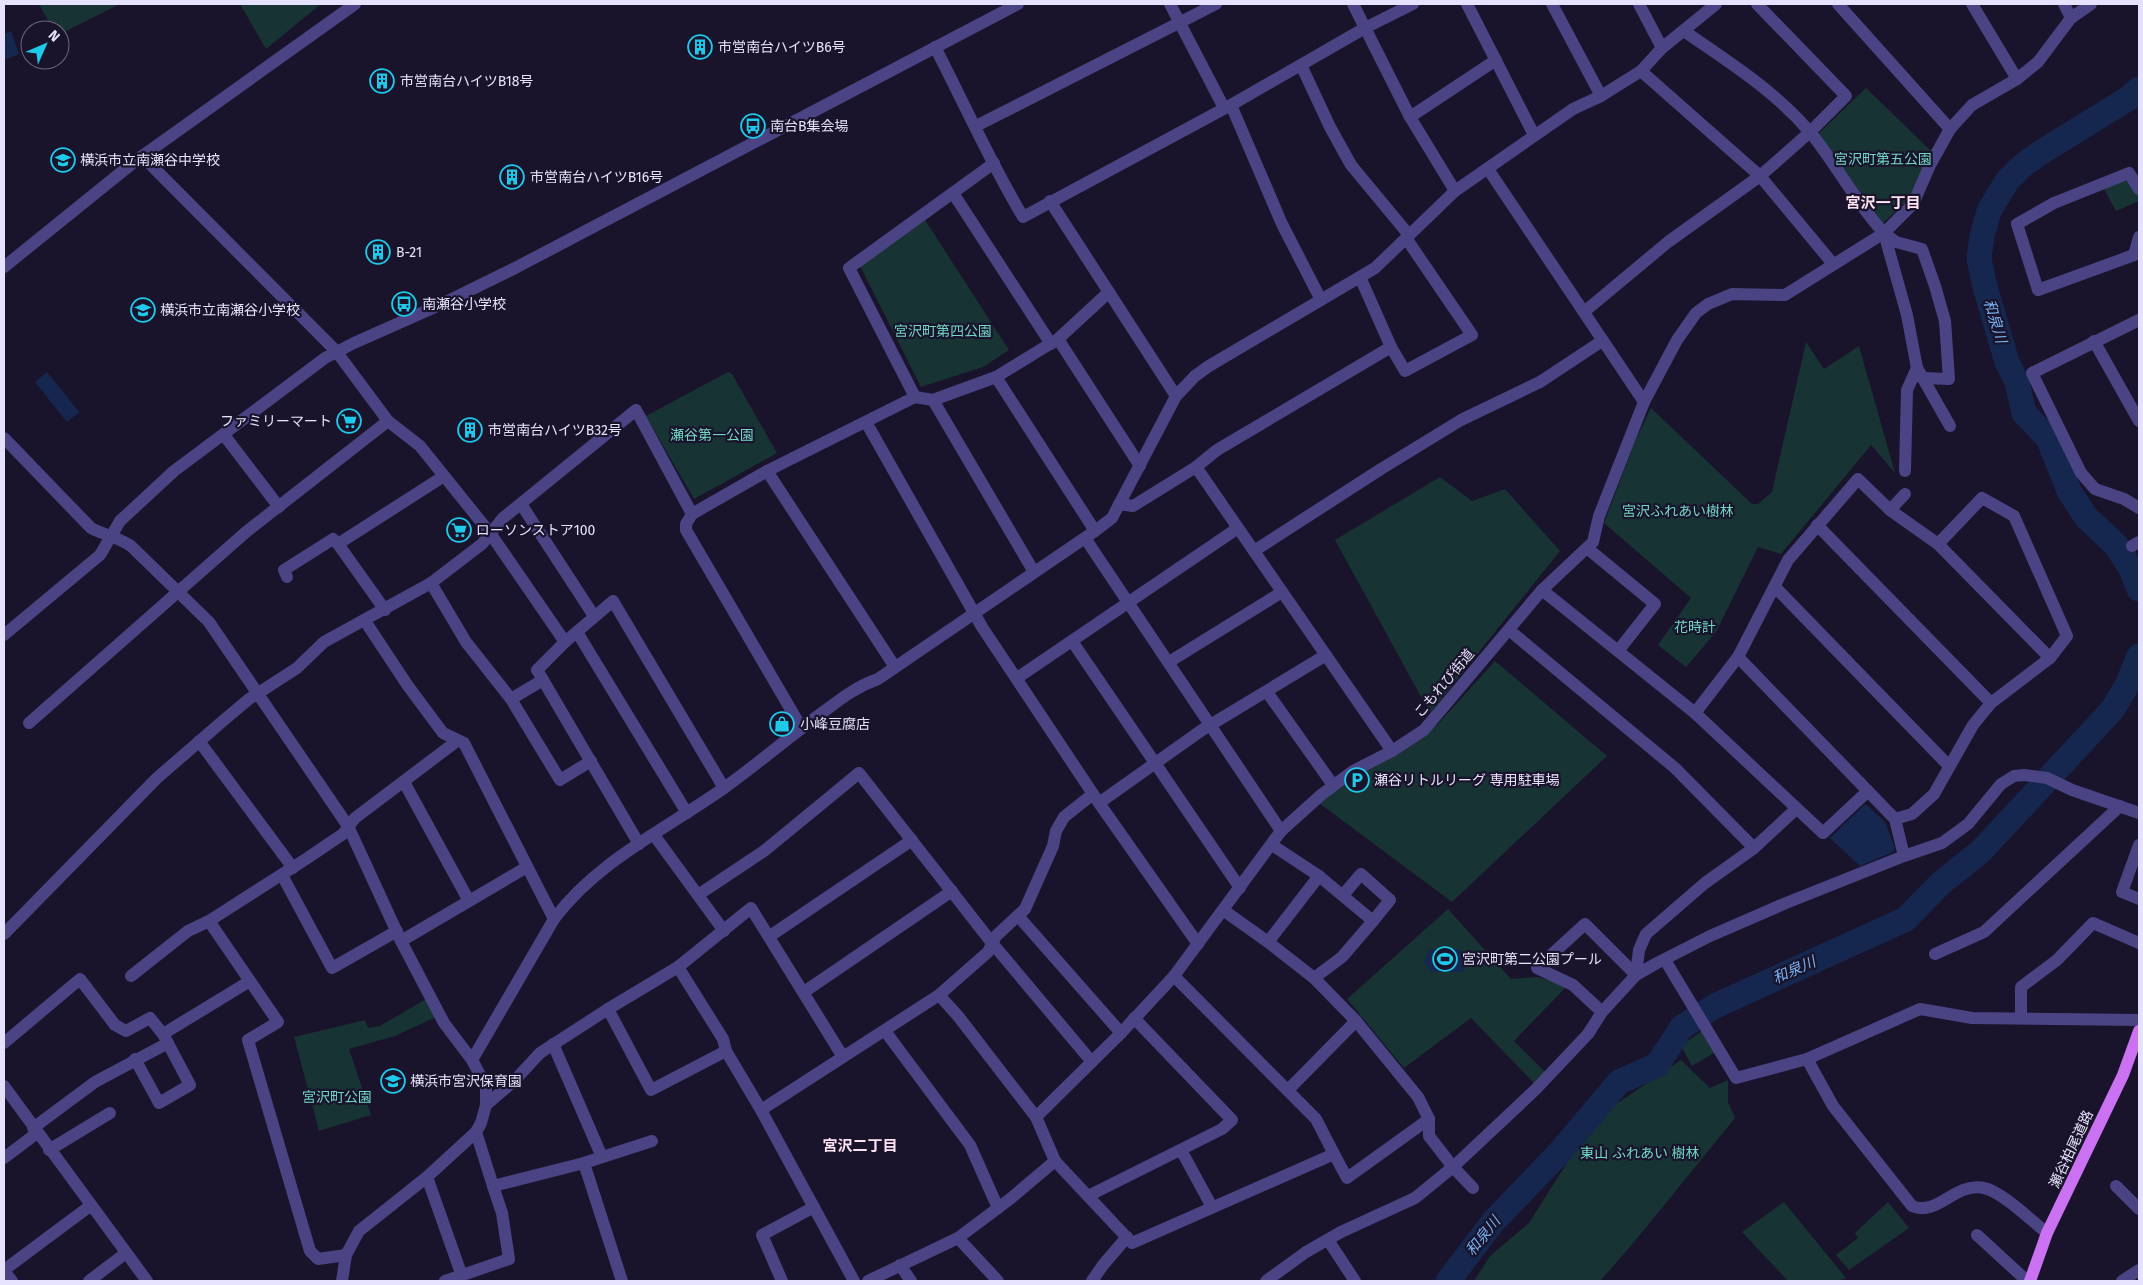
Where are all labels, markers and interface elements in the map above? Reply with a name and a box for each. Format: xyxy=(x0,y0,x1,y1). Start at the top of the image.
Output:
north arrow xyxy=(20,20,70,70)
text: N xyxy=(45,27,63,45)
building icon: 市営南台ハイツB6号 xyxy=(687,34,713,60)
place label: 市営南台ハイツB6号 xyxy=(718,39,846,56)
building icon: 市営南台ハイツB18号 xyxy=(369,68,395,94)
place label: 市営南台ハイツB18号 xyxy=(400,73,533,90)
bus stop icon: 南台B集会場 xyxy=(740,113,766,139)
place label: 南台B集会場 xyxy=(770,118,849,135)
school or university icon: 横浜市立南瀬谷中学校 xyxy=(50,147,76,173)
park label: 宮沢町第五公園 xyxy=(1834,151,1932,168)
place label: 横浜市立南瀬谷中学校 xyxy=(80,152,220,169)
building icon: 市営南台ハイツB16号 xyxy=(499,164,525,190)
place label: 市営南台ハイツB16号 xyxy=(530,169,663,186)
district label: 宮沢一丁目 xyxy=(1845,194,1921,212)
building icon: B-21 xyxy=(365,239,391,265)
place label: B-21 xyxy=(396,244,422,261)
bus stop icon: 南瀬谷小学校 xyxy=(391,291,417,317)
place label: 南瀬谷小学校 xyxy=(422,296,506,313)
school or university icon: 横浜市立南瀬谷小学校 xyxy=(130,297,156,323)
water label: 和泉川 xyxy=(1980,297,2011,347)
place label: 横浜市立南瀬谷小学校 xyxy=(160,302,300,319)
park label: 宮沢町第四公園 xyxy=(894,323,992,340)
supermarket icon: ファミリーマート xyxy=(336,408,362,434)
place label: ファミリーマート xyxy=(220,413,332,430)
building icon: 市営南台ハイツB32号 xyxy=(457,417,483,443)
place label: 市営南台ハイツB32号 xyxy=(488,422,622,439)
park label: 瀬谷第一公園 xyxy=(670,427,754,444)
park label: 宮沢ふれあい樹林 xyxy=(1622,503,1734,520)
supermarket icon: ローソンストア100 xyxy=(446,517,472,543)
place label: ローソンストア100 xyxy=(476,522,596,539)
park label: 花時計 xyxy=(1674,619,1716,636)
street label: こもれび街道 xyxy=(1411,646,1478,721)
shop icon: 小峰豆腐店 xyxy=(769,711,795,737)
place label: 小峰豆腐店 xyxy=(800,716,870,733)
parking icon: 瀬谷リトルリーグ 専用駐車場 xyxy=(1344,767,1370,793)
place label: 瀬谷リトルリーグ 専用駐車場 xyxy=(1374,772,1560,789)
sports icon: 宮沢町第二公園プール xyxy=(1432,946,1458,972)
place label: 宮沢町第二公園プール xyxy=(1462,951,1602,968)
water label: 和泉川 xyxy=(1770,952,1820,987)
school or university icon: 横浜市宮沢保育園 xyxy=(380,1068,406,1094)
place label: 横浜市宮沢保育園 xyxy=(410,1073,522,1090)
park label: 宮沢町公園 xyxy=(302,1089,372,1106)
street label: 瀬谷柏尾道路 xyxy=(2046,1108,2097,1191)
district label: 宮沢二丁目 xyxy=(822,1137,898,1155)
park label: 東山 ふれあい 樹林 xyxy=(1580,1145,1700,1162)
water label: 和泉川 xyxy=(1462,1211,1505,1259)

